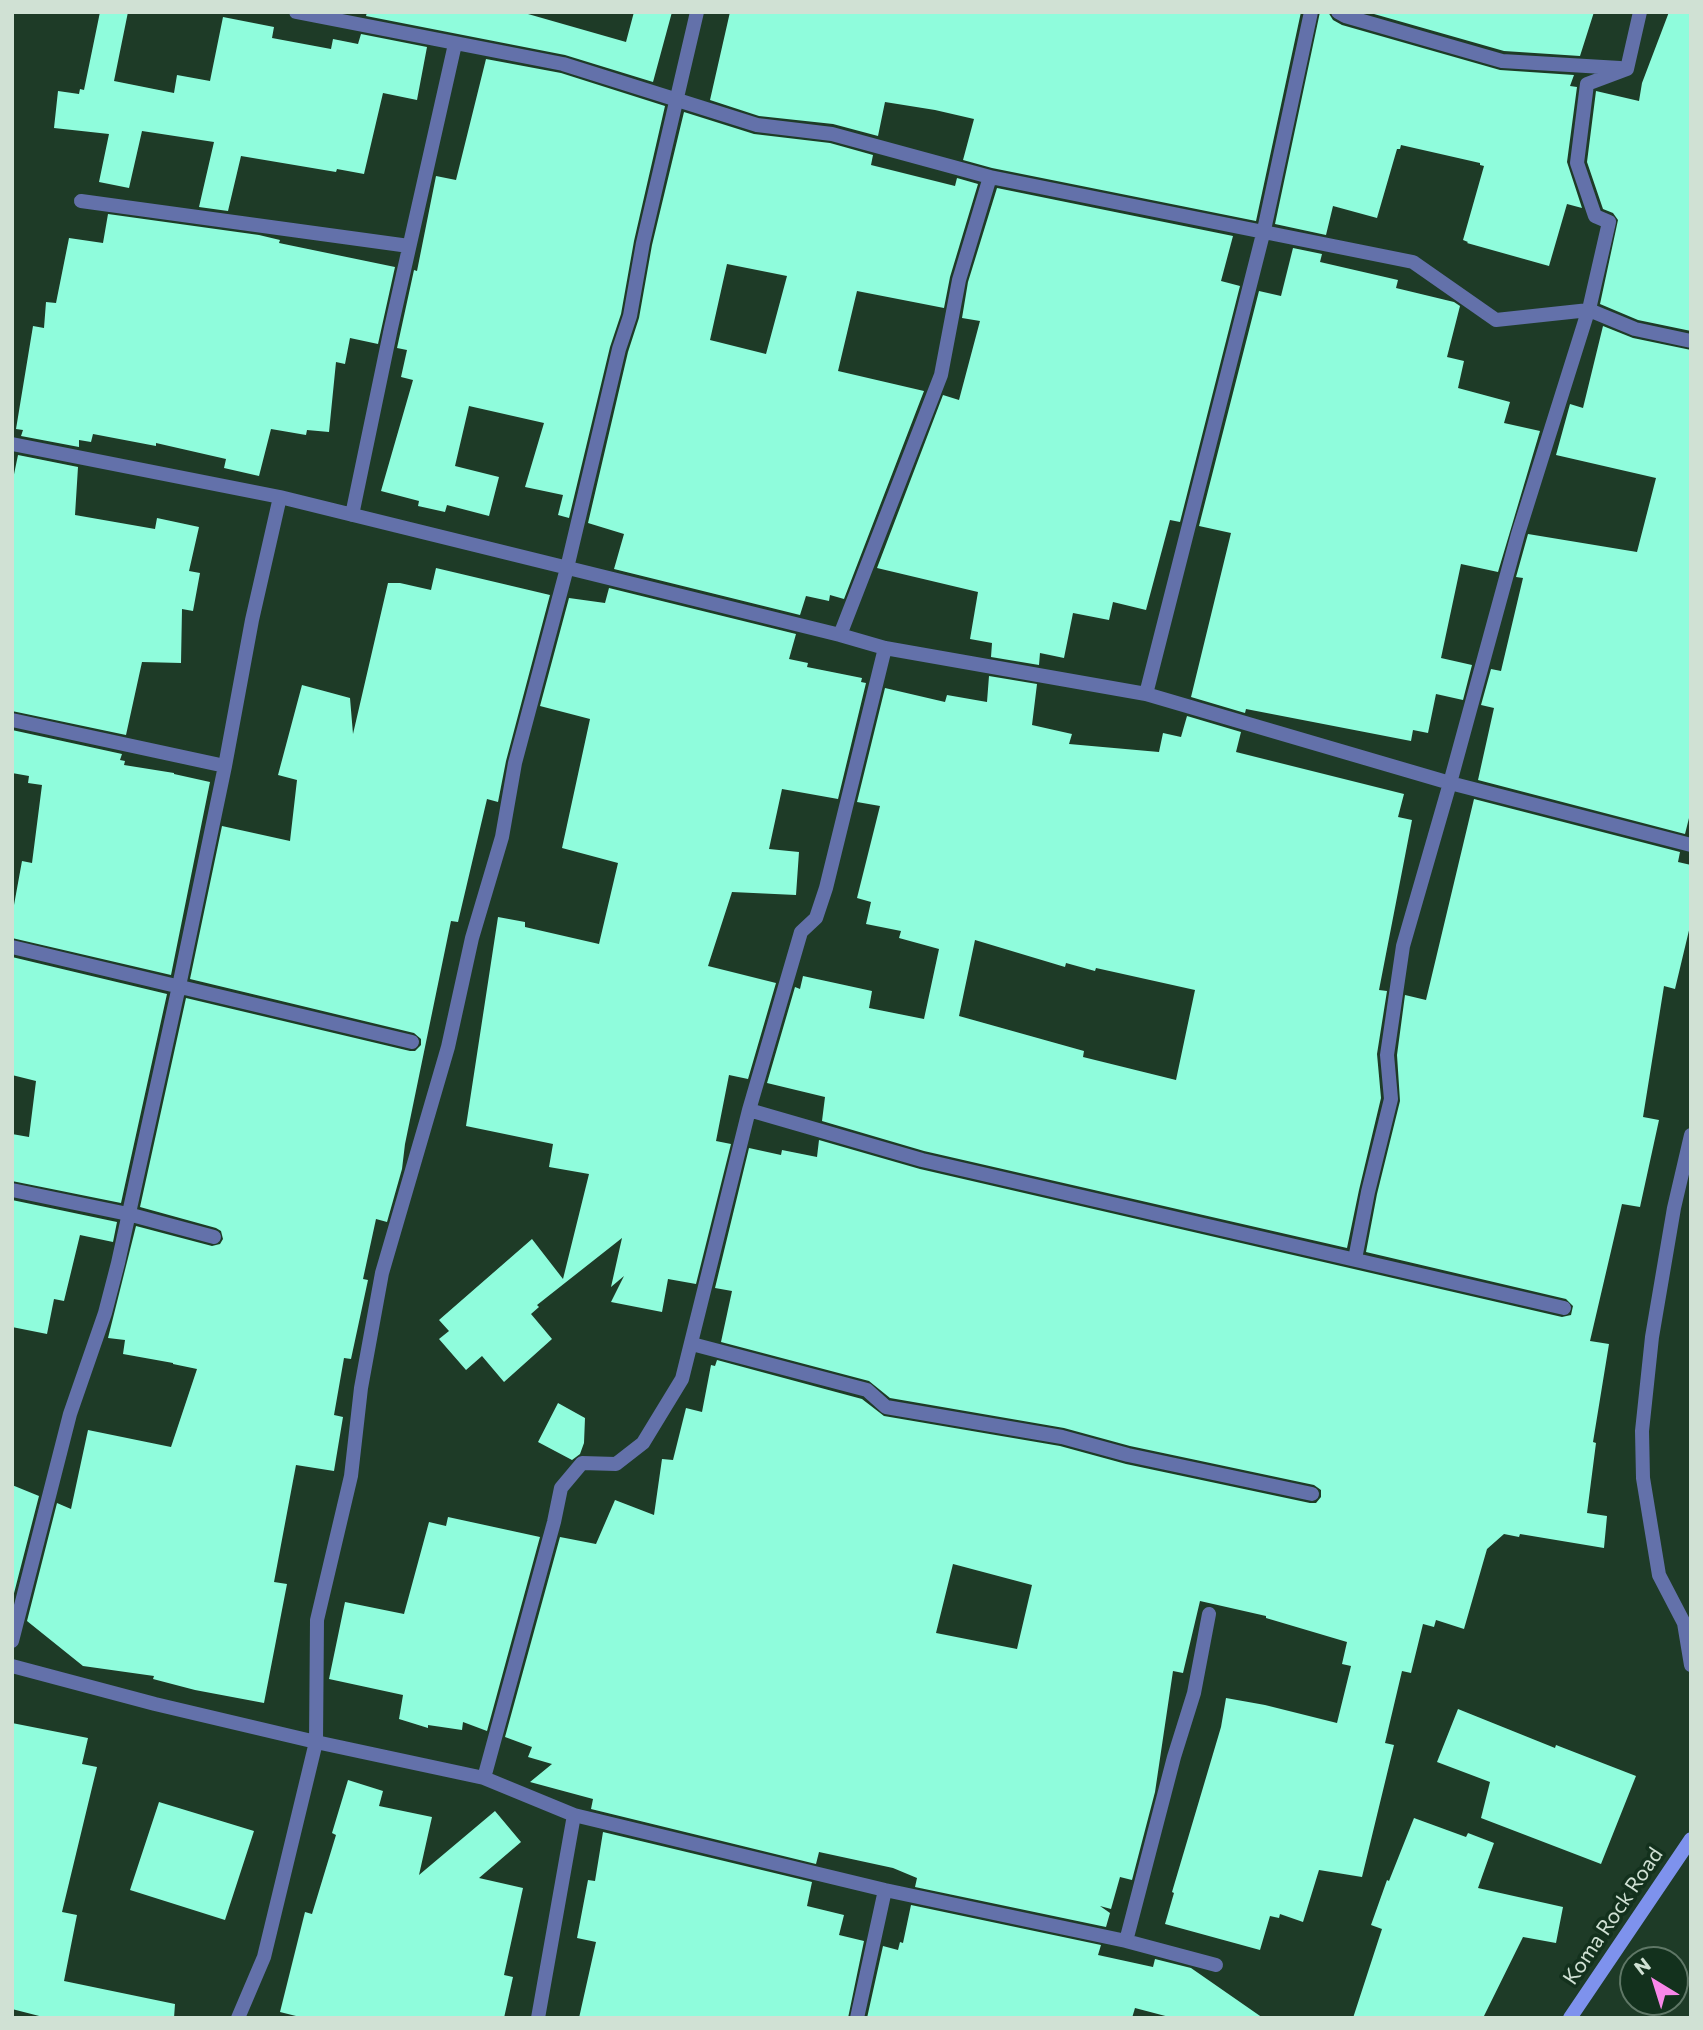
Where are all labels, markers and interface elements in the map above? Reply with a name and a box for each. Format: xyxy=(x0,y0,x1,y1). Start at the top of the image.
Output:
street label: Koma Rock Road xyxy=(1558,1843,1668,1989)
north arrow xyxy=(1619,1946,1689,2016)
text: N xyxy=(1629,1952,1655,1979)

